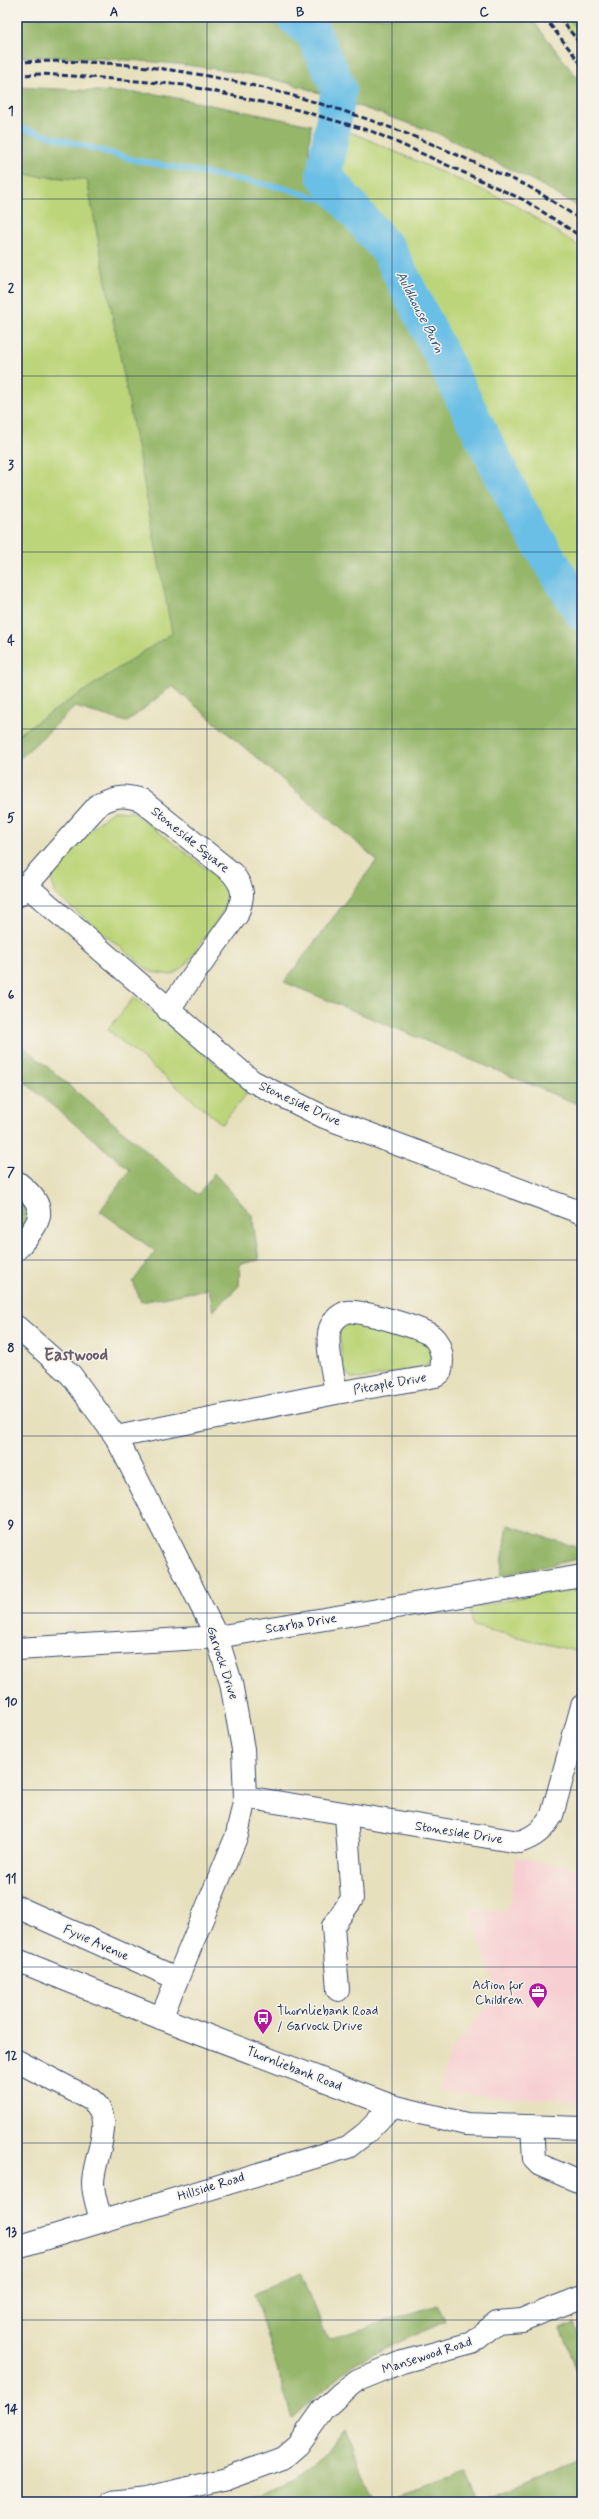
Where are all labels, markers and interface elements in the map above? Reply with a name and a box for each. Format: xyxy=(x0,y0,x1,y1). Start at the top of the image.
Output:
text: A xyxy=(110,4,118,21)
text: B xyxy=(296,4,305,21)
text: C xyxy=(479,4,489,21)
text: 1 xyxy=(8,103,14,120)
water label: Auldhouse Burn xyxy=(392,268,448,356)
text: 2 xyxy=(8,280,15,297)
text: 3 xyxy=(8,457,14,474)
text: 4 xyxy=(7,633,15,650)
street label: Stoneside Square xyxy=(147,803,233,877)
text: 5 xyxy=(7,810,15,827)
text: 6 xyxy=(8,987,15,1004)
street label: Stoneside Drive xyxy=(256,1078,344,1130)
text: 7 xyxy=(7,1164,15,1181)
text: 8 xyxy=(7,1340,15,1357)
district label: Eastwood xyxy=(44,1344,108,1366)
street label: Pitcaple Drive xyxy=(352,1369,428,1399)
text: 9 xyxy=(8,1517,15,1534)
street label: Scarba Drive xyxy=(264,1610,338,1638)
street label: Garvock Drive xyxy=(202,1624,242,1702)
text: 10 xyxy=(4,1694,18,1711)
street label: Stoneside Drive xyxy=(414,1818,504,1848)
text: 11 xyxy=(5,1871,17,1888)
street label: Fyvie Avenue xyxy=(60,1921,132,1965)
place label: Action for Children xyxy=(472,1977,525,2009)
office icon: Action for Children xyxy=(527,1981,549,2009)
place label: Thornliebank Road / Garvock Drive xyxy=(277,2003,378,2035)
bus stop icon: Thornliebank Road / Garvock Drive xyxy=(252,2007,274,2035)
street label: Thornliebank Road xyxy=(244,2043,344,2095)
text: 12 xyxy=(5,2048,17,2065)
street label: Hillside Road xyxy=(175,2169,247,2205)
text: 13 xyxy=(5,2224,17,2241)
street label: Mansewood Road xyxy=(380,2333,474,2379)
text: 14 xyxy=(4,2401,18,2418)

